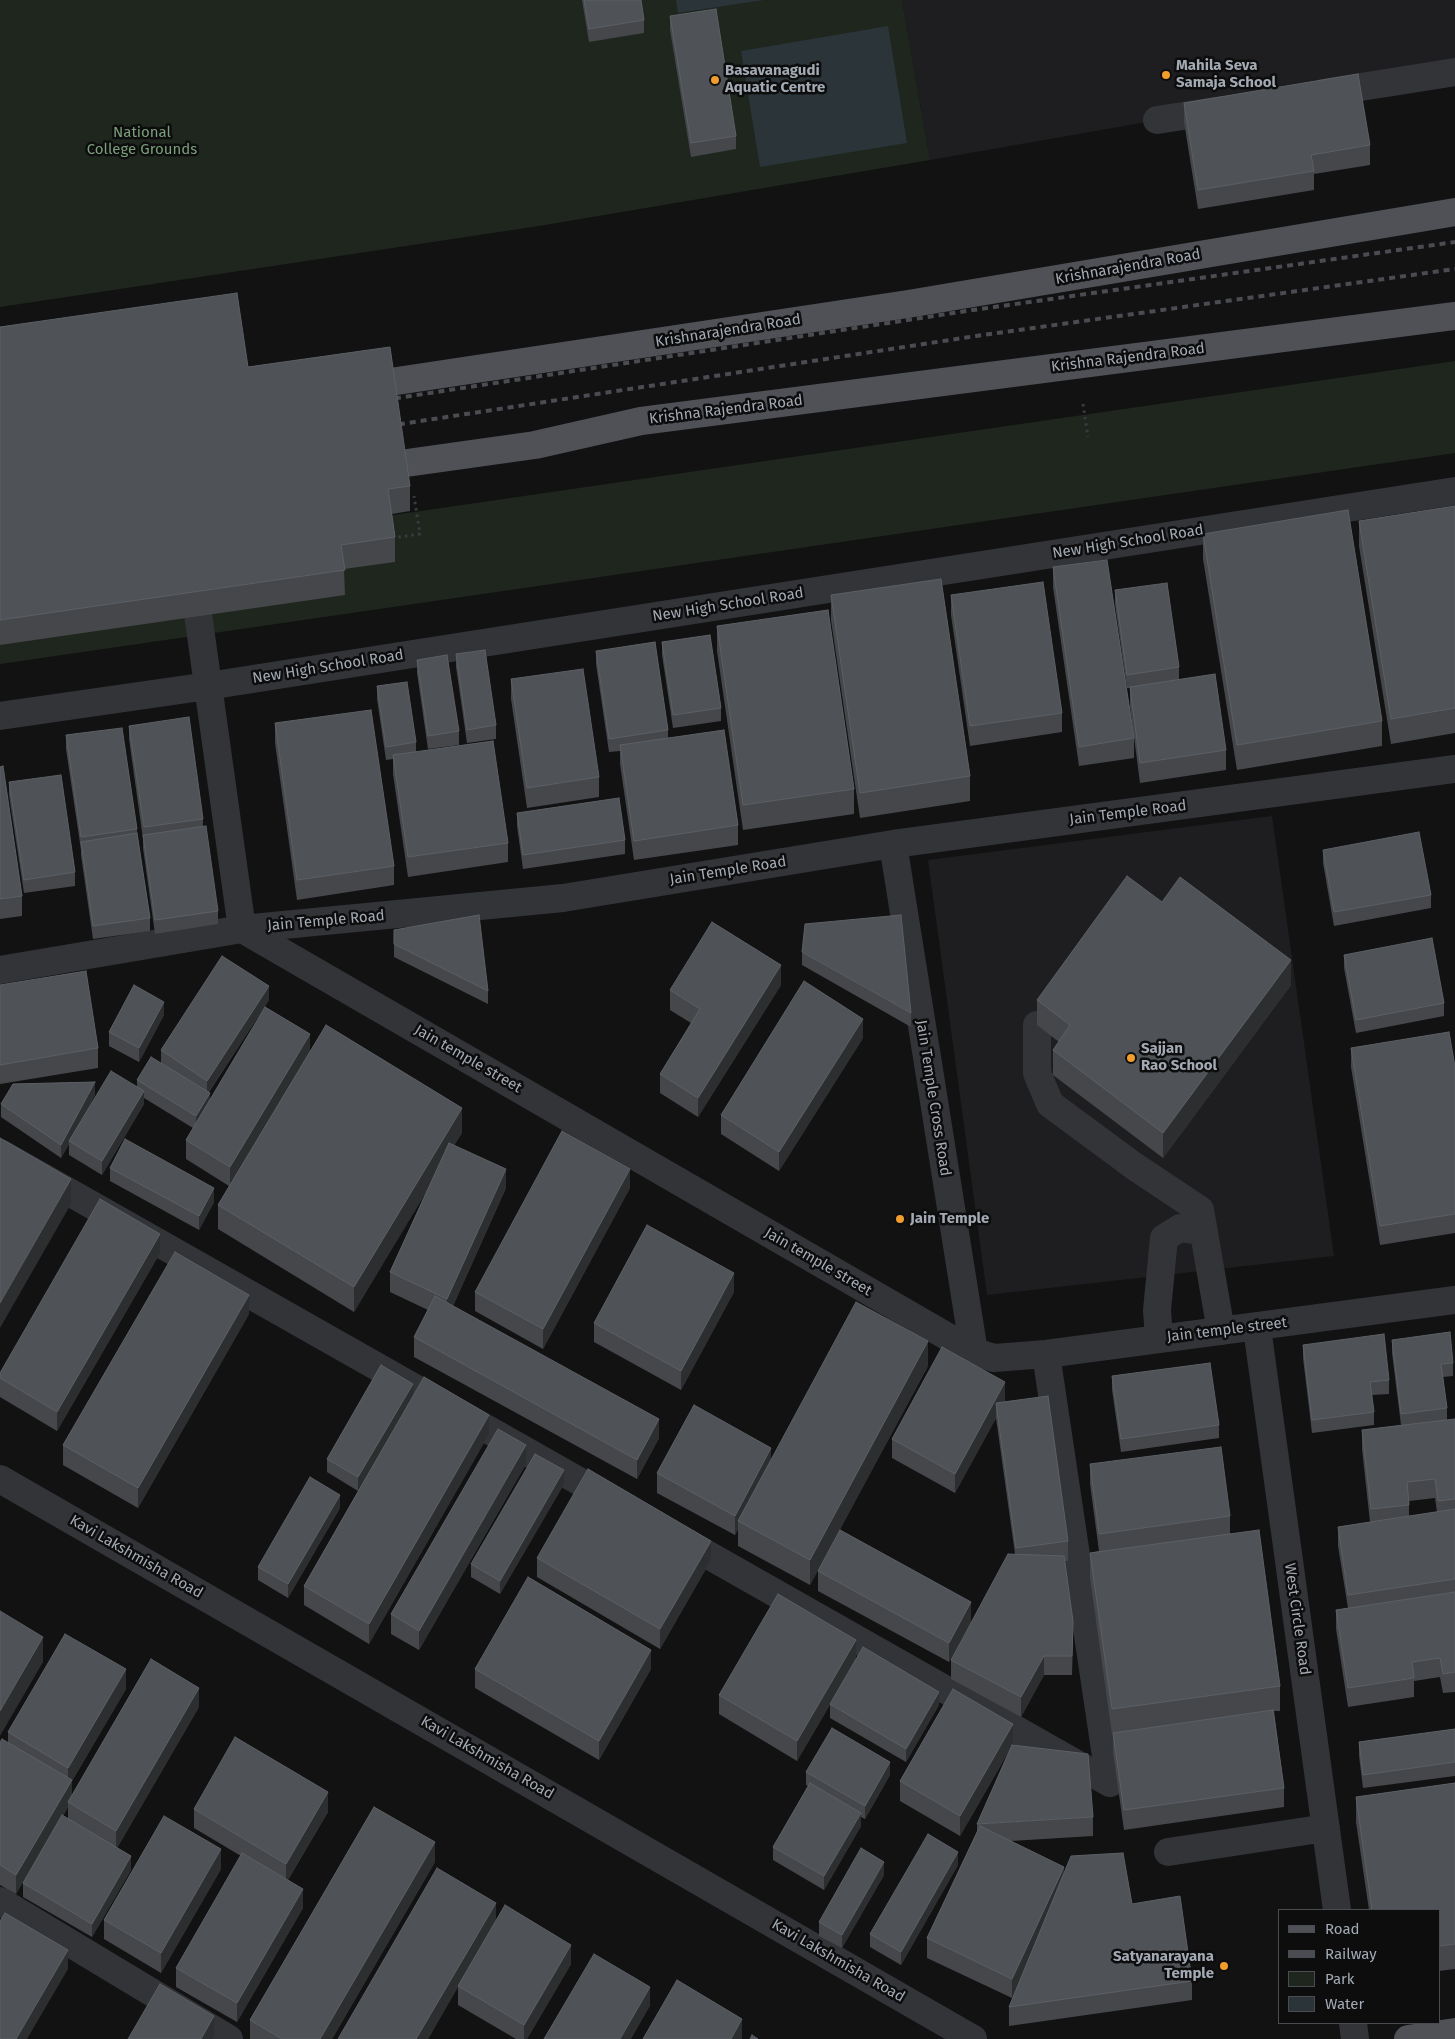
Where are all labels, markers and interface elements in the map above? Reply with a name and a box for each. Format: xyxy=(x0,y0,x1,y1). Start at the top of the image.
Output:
place label: Mahila Seva Samaja School xyxy=(1176,57,1276,92)
place label: Basavanagudi Aquatic Centre xyxy=(725,62,825,97)
marker: Mahila Seva Samaja School xyxy=(1160,69,1172,81)
marker: Basavanagudi Aquatic Centre xyxy=(709,74,721,86)
park label: National College Grounds xyxy=(87,124,197,159)
street label: Krishnarajendra Road xyxy=(1054,245,1202,289)
street label: Krishnarajendra Road xyxy=(654,311,802,351)
street label: Krishna Rajendra Road xyxy=(1050,340,1206,376)
street label: Krishna Rajendra Road xyxy=(648,392,804,428)
street label: New High School Road xyxy=(1051,521,1205,563)
street label: New High School Road xyxy=(651,584,805,626)
street label: New High School Road xyxy=(251,646,405,688)
street label: Jain Temple Road xyxy=(1069,797,1187,829)
street label: Jain Temple Road xyxy=(668,853,788,889)
street label: Jain Temple Road xyxy=(267,907,385,935)
street label: Jain Temple Cross Road xyxy=(912,1019,954,1177)
street label: Jain temple street xyxy=(411,1021,525,1097)
place label: Sajjan Rao School xyxy=(1141,1040,1217,1075)
marker: Sajjan Rao School xyxy=(1125,1052,1137,1064)
place label: Jain Temple xyxy=(910,1210,989,1228)
marker: Jain Temple xyxy=(894,1213,906,1225)
street label: Jain temple street xyxy=(761,1224,875,1300)
street label: Jain temple street xyxy=(1166,1314,1288,1346)
street label: Kavi Lakshmisha Road xyxy=(66,1512,206,1602)
street label: West Circle Road xyxy=(1280,1562,1314,1676)
street label: Kavi Lakshmisha Road xyxy=(417,1713,557,1803)
legend xyxy=(1278,1909,1440,2024)
street label: Kavi Lakshmisha Road xyxy=(768,1916,908,2006)
text: Road xyxy=(1325,1920,1360,1938)
text: Railway xyxy=(1325,1945,1377,1963)
place label: Satyanarayana Temple xyxy=(1113,1948,1214,1983)
marker: Satyanarayana Temple xyxy=(1218,1960,1230,1972)
text: Park xyxy=(1325,1970,1355,1988)
text: Water xyxy=(1325,1995,1364,2013)

